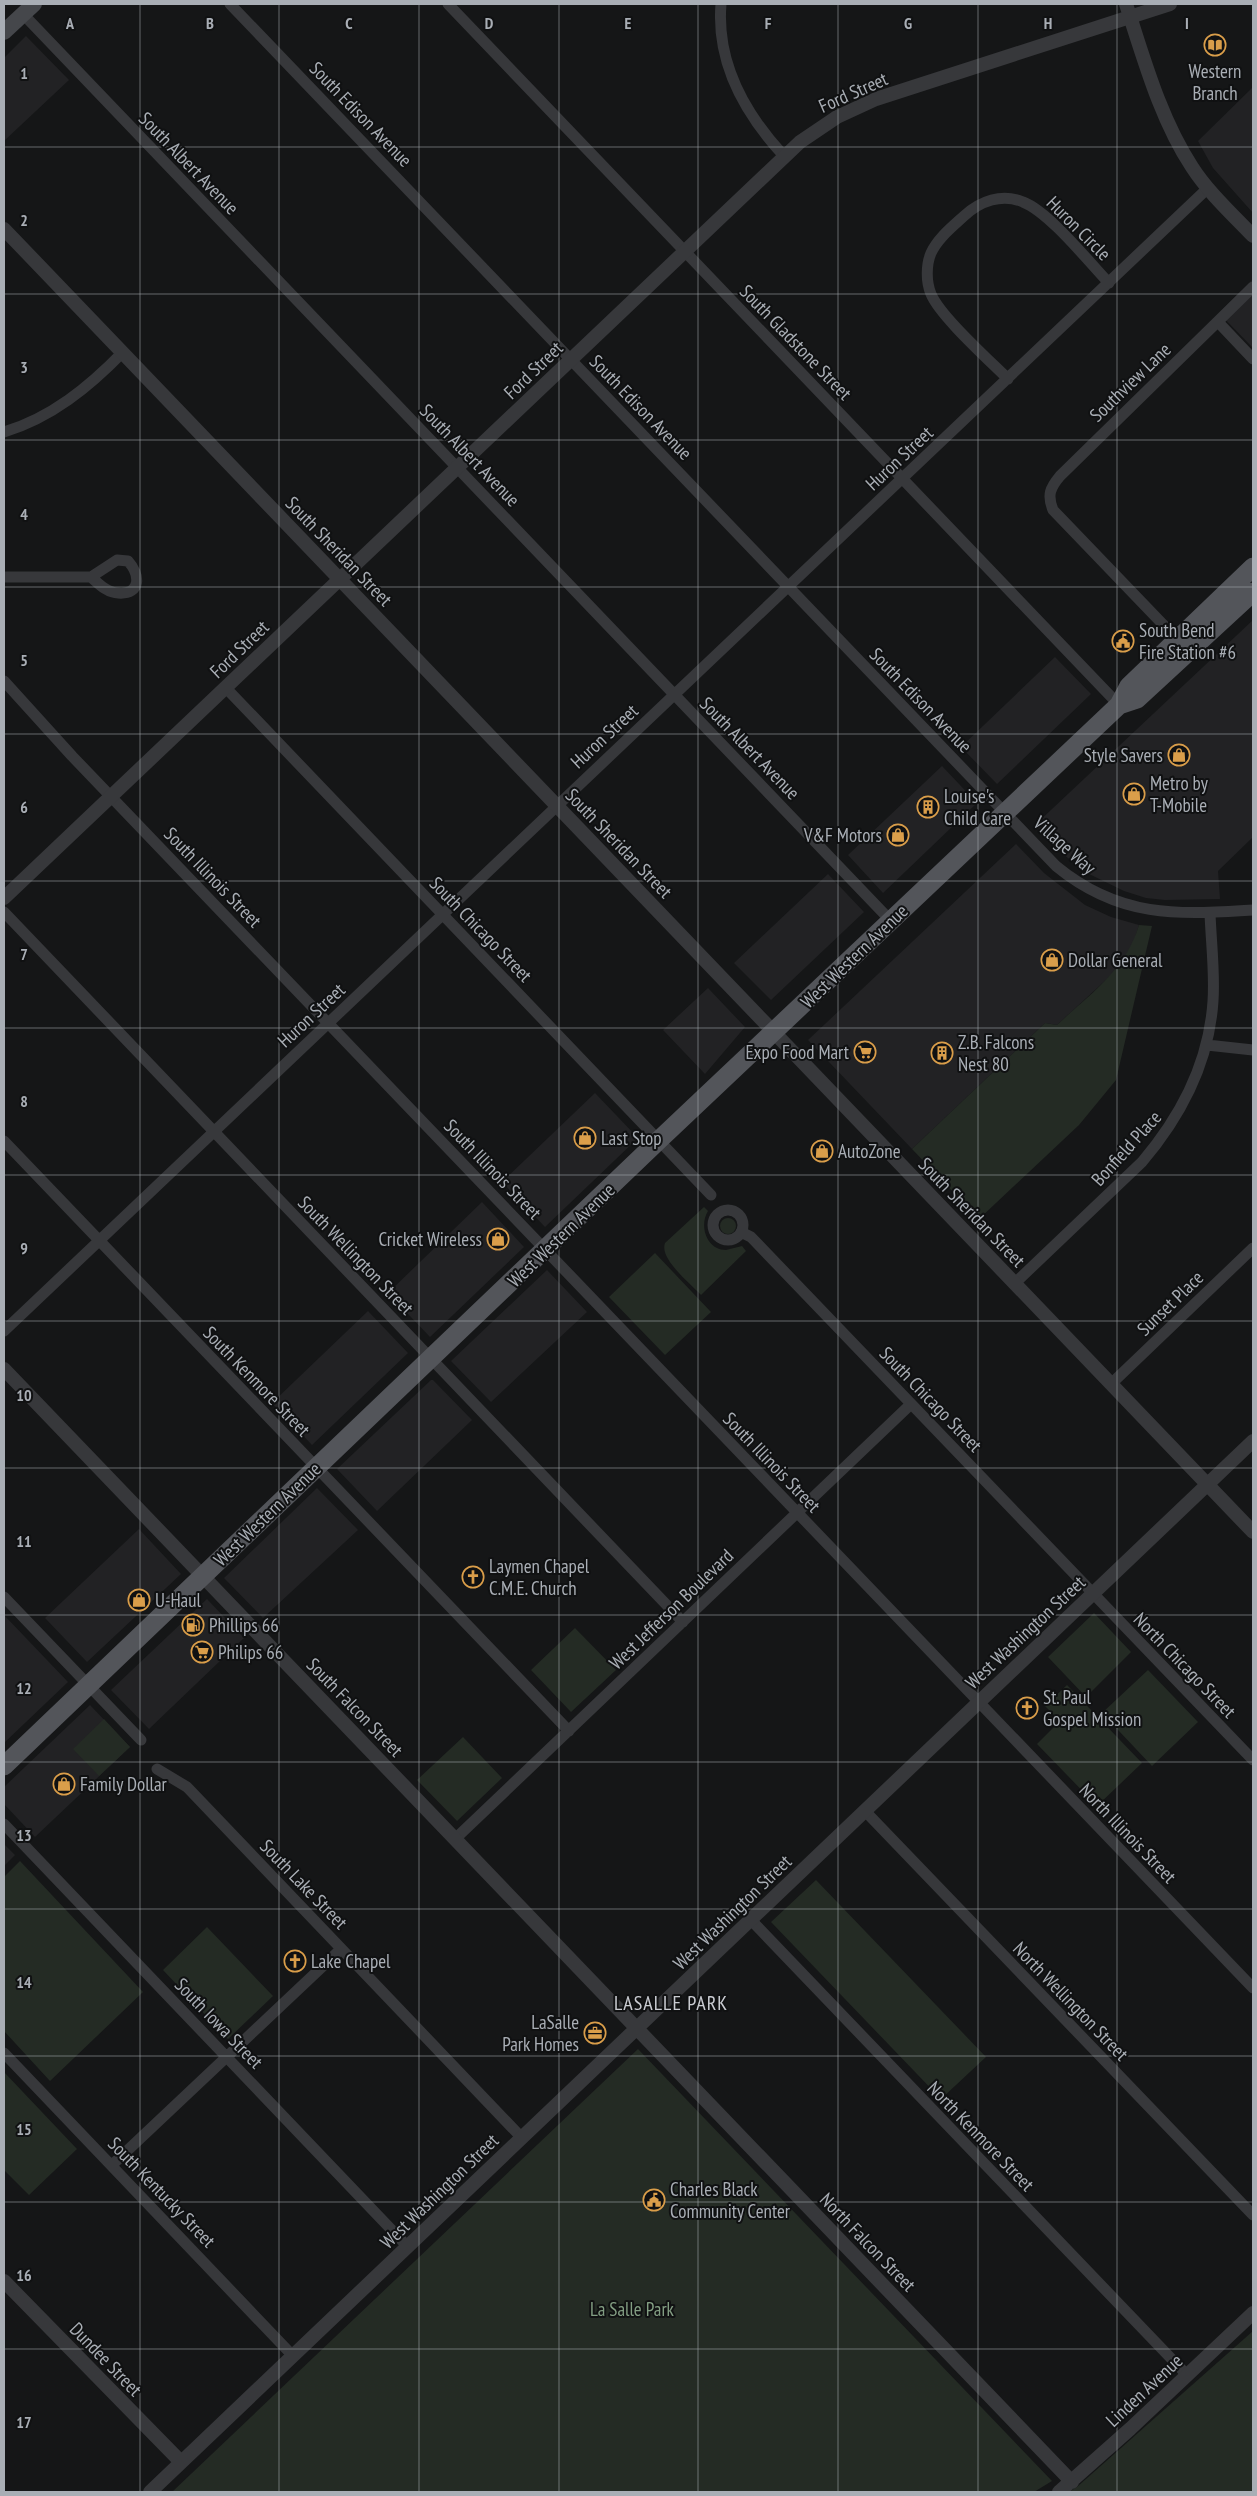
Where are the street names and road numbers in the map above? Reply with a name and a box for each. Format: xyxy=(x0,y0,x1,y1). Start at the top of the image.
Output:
street label: South Edison Avenue xyxy=(305,56,417,172)
street label: Ford Street xyxy=(815,66,892,118)
street label: South Albert Avenue xyxy=(134,107,244,220)
street label: Huron Circle xyxy=(1042,191,1116,265)
street label: South Gladstone Street xyxy=(735,279,858,405)
street label: Ford Street xyxy=(498,336,568,404)
street label: Southview Lane xyxy=(1084,337,1176,427)
street label: South Edison Avenue xyxy=(585,349,697,465)
street label: South Albert Avenue xyxy=(415,399,525,512)
street label: Huron Street xyxy=(860,420,938,495)
street label: South Sheridan Street xyxy=(281,491,398,611)
street label: Ford Street xyxy=(204,615,274,683)
street label: South Edison Avenue xyxy=(865,642,977,758)
street label: South Albert Avenue xyxy=(695,692,805,805)
street label: Huron Street xyxy=(565,698,643,773)
street label: South Sheridan Street xyxy=(561,783,678,903)
street label: Village Way xyxy=(1028,810,1102,880)
street label: South Illinois Street xyxy=(159,822,267,933)
street label: South Chicago Street xyxy=(425,871,538,987)
street label: West Western Avenue xyxy=(795,899,913,1013)
street label: Huron Street xyxy=(272,977,350,1052)
street label: Bonfield Place xyxy=(1086,1105,1166,1191)
street label: South Illinois Street xyxy=(439,1114,547,1225)
street label: South Sheridan Street xyxy=(914,1152,1031,1272)
street label: West Western Avenue xyxy=(502,1178,620,1292)
street label: South Wellington Street xyxy=(293,1190,419,1320)
street label: Sunset Place xyxy=(1132,1265,1208,1341)
street label: South Kenmore Street xyxy=(198,1321,316,1442)
street label: South Chicago Street xyxy=(875,1341,988,1457)
street label: South Illinois Street xyxy=(718,1407,826,1518)
street label: West Western Avenue xyxy=(208,1457,326,1571)
street label: West Jefferson Boulevard xyxy=(604,1544,738,1674)
street label: West Washington Street xyxy=(960,1570,1091,1694)
street label: North Chicago Street xyxy=(1129,1607,1242,1723)
street label: South Falcon Street xyxy=(302,1652,409,1762)
street label: North Illinois Street xyxy=(1074,1778,1182,1888)
street label: South Lake Street xyxy=(255,1834,353,1935)
street label: West Washington Street xyxy=(668,1849,797,1975)
street label: North Wellington Street xyxy=(1008,1937,1134,2066)
street label: South Iowa Street xyxy=(170,1973,269,2074)
street label: North Kenmore Street xyxy=(923,2076,1040,2197)
street label: West Washington Street xyxy=(375,2128,504,2254)
street label: South Kentucky Street xyxy=(103,2132,221,2253)
street label: North Falcon Street xyxy=(815,2188,922,2297)
street label: Dundee Street xyxy=(65,2317,148,2402)
street label: Linden Avenue xyxy=(1101,2348,1188,2432)

